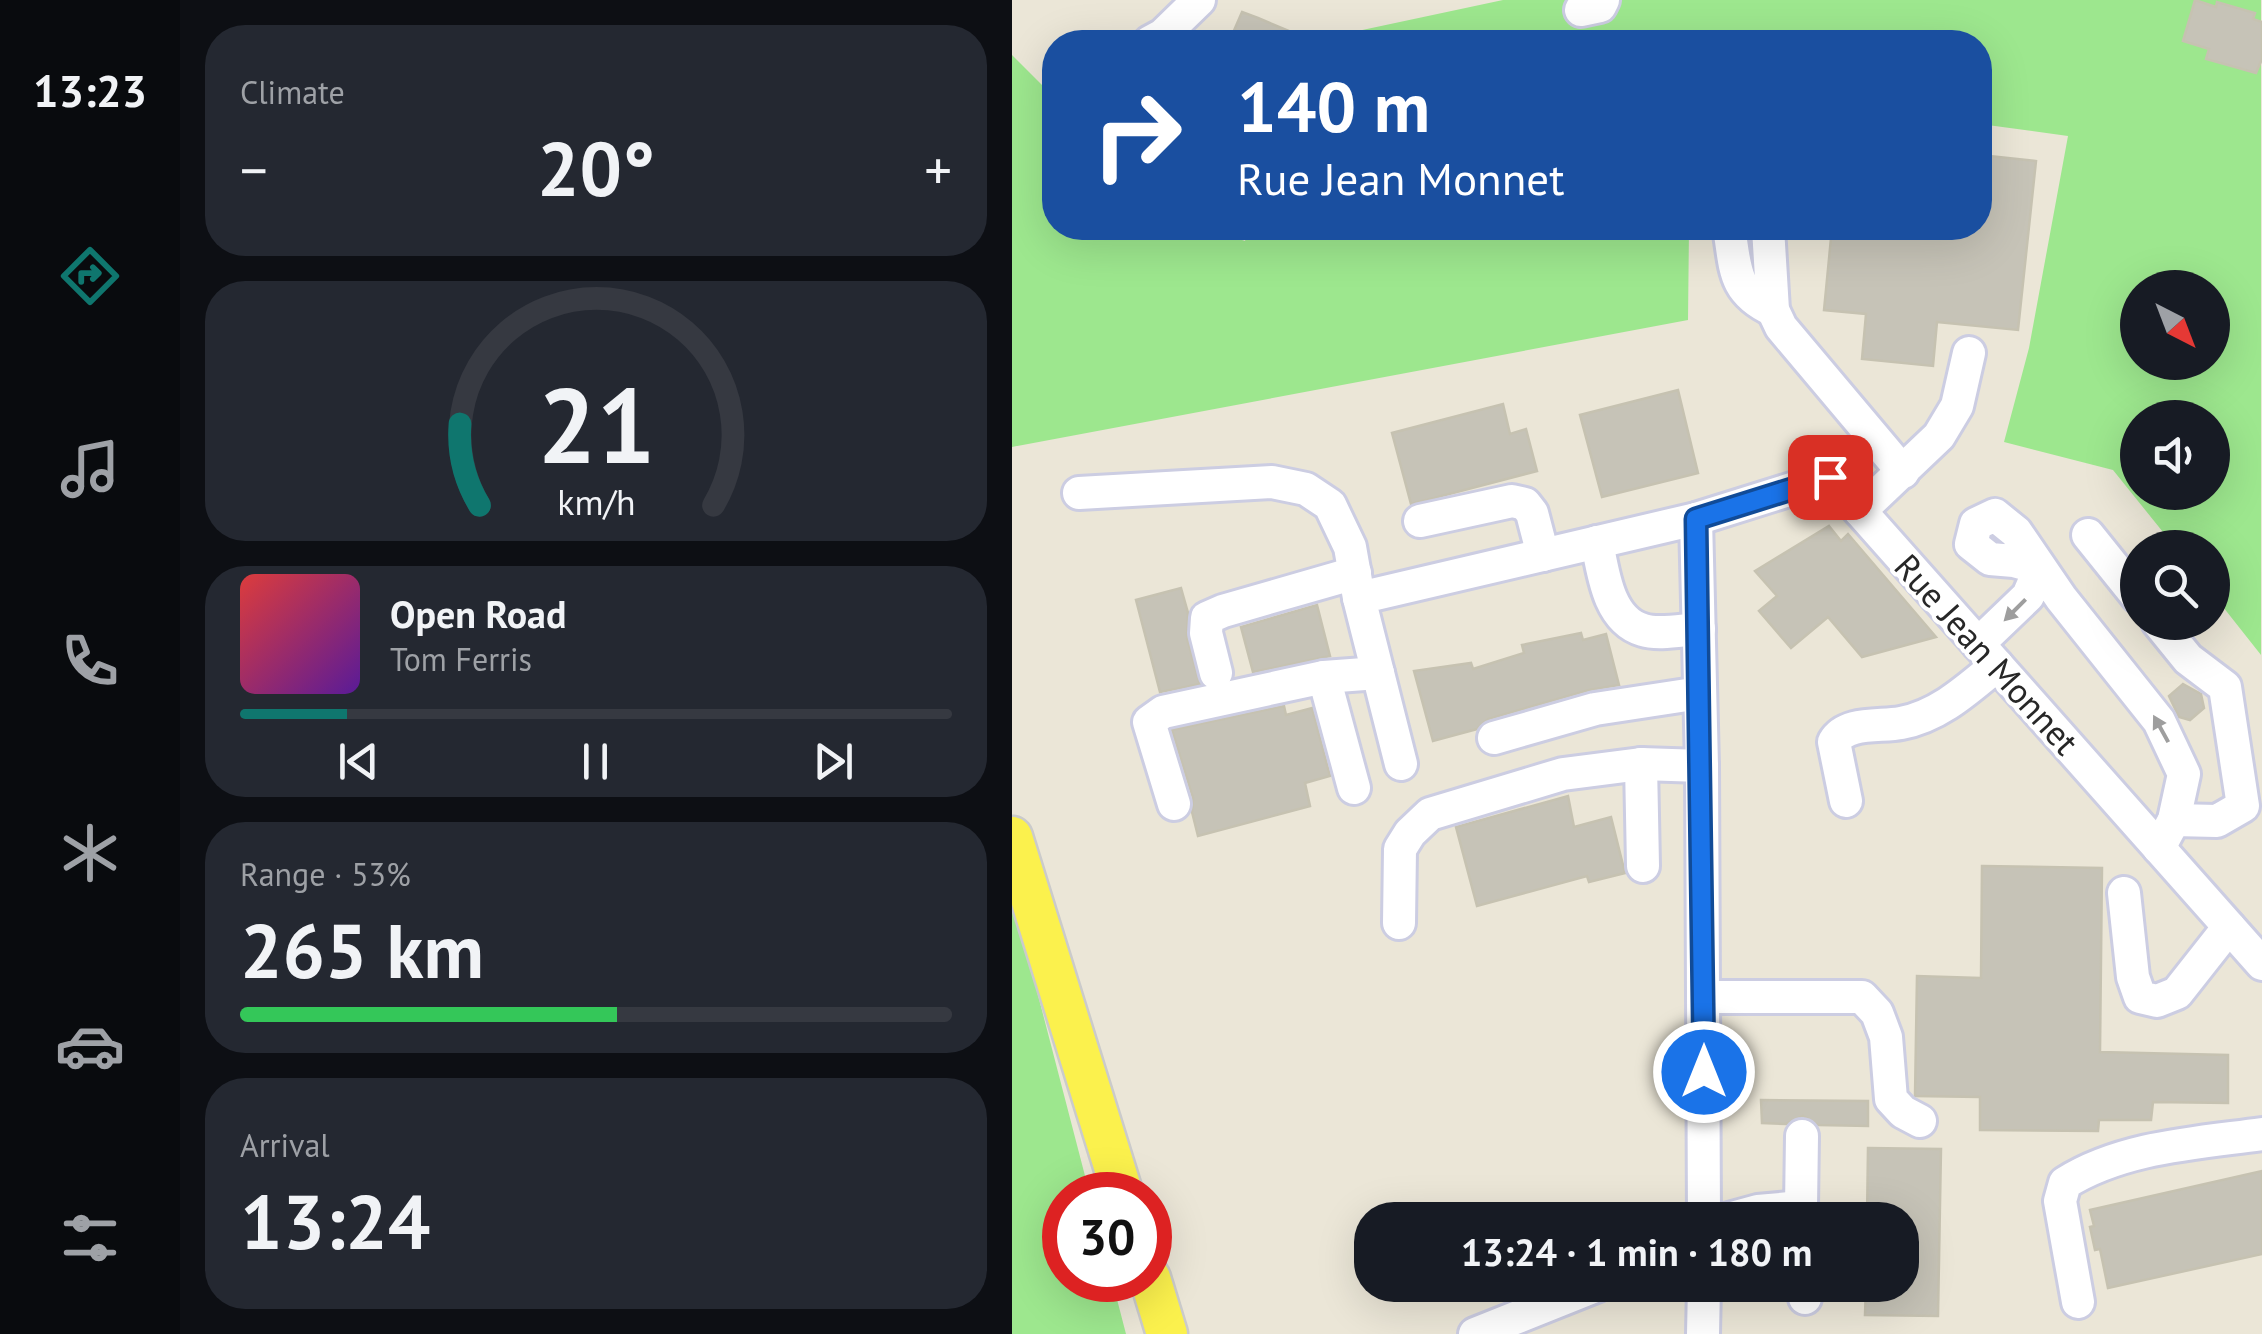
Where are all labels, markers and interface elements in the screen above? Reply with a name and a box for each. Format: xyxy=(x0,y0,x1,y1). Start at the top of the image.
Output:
text: 13:23 xyxy=(33,61,147,119)
text: 140 m xyxy=(1237,61,1430,151)
icon: right xyxy=(1072,70,1202,200)
text: Climate xyxy=(240,71,345,113)
text: 20° xyxy=(537,120,655,217)
text: − xyxy=(240,134,268,205)
text: + xyxy=(924,134,952,205)
text: Rue Jean Monnet xyxy=(1237,149,1564,207)
icon: directions xyxy=(55,241,125,311)
north arrow xyxy=(2120,270,2230,380)
map controls xyxy=(2120,270,2230,640)
text: 21 xyxy=(537,357,655,492)
button: sound xyxy=(2120,400,2230,510)
icon: music xyxy=(55,434,125,504)
pin xyxy=(1788,435,1873,520)
icon: arrive xyxy=(1803,450,1858,505)
text: km/h xyxy=(557,479,635,525)
button: search xyxy=(2120,530,2230,640)
street label: Rue Jean Monnet xyxy=(1885,544,2089,764)
text: Open Road xyxy=(390,589,566,638)
one-way arrow xyxy=(2004,598,2027,622)
icon: phone xyxy=(55,626,125,696)
text: Tom Ferris xyxy=(390,638,532,680)
one-way arrow xyxy=(2153,715,2171,743)
icon: previous xyxy=(331,734,386,789)
icon: pause xyxy=(568,734,623,789)
icon: next xyxy=(806,734,861,789)
icon: climate xyxy=(55,818,125,888)
text: Range · 53% xyxy=(240,853,411,895)
text: 265 km xyxy=(240,902,484,999)
icon: car xyxy=(55,1011,125,1081)
position arrow xyxy=(1652,1020,1756,1124)
text: Arrival xyxy=(240,1124,330,1166)
speed limit sign: 30 xyxy=(1042,1172,1172,1302)
text: 13:24 xyxy=(240,1173,430,1270)
icon: filters xyxy=(55,1203,125,1273)
text: 13:24 · 1 min · 180 m xyxy=(1461,1227,1812,1276)

